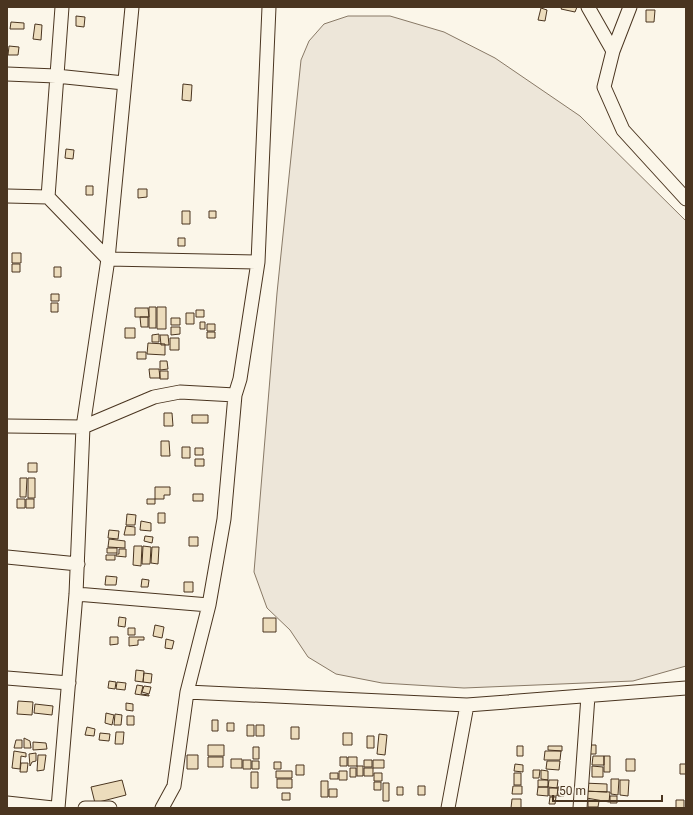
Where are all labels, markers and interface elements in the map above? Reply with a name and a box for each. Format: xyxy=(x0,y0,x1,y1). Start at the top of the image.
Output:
scale bar xyxy=(553,777,662,803)
text: 50 m xyxy=(559,784,586,798)

